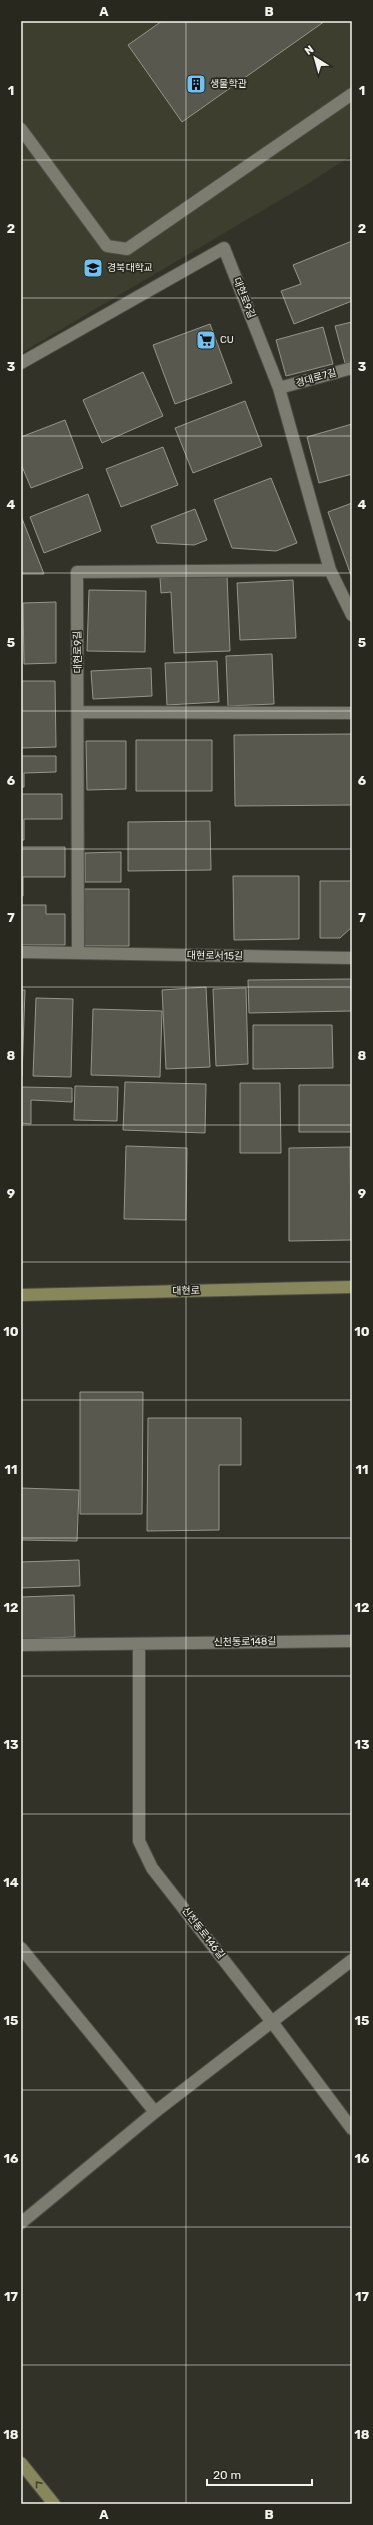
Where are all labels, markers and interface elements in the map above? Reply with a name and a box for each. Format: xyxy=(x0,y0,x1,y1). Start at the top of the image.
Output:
text: A xyxy=(99,4,109,19)
text: B xyxy=(264,4,274,19)
north arrow xyxy=(295,38,335,78)
text: N xyxy=(302,43,316,58)
building icon: 생물학관 xyxy=(185,73,207,95)
place label: 생물학관 xyxy=(210,78,248,90)
text: 1 xyxy=(8,83,14,98)
text: 1 xyxy=(359,83,365,98)
text: 2 xyxy=(7,221,15,236)
text: 2 xyxy=(358,221,366,236)
school or university icon: 경북대학교 xyxy=(82,257,104,279)
place label: 경북대학교 xyxy=(107,262,153,274)
street label: 대현로9길 xyxy=(230,276,258,320)
supermarket icon: CU xyxy=(195,329,217,351)
place label: CU xyxy=(220,334,234,346)
text: 3 xyxy=(7,359,16,374)
text: 3 xyxy=(358,359,367,374)
street label: 경대로7길 xyxy=(294,366,338,390)
text: 4 xyxy=(7,497,16,512)
text: 4 xyxy=(358,497,367,512)
street label: 대현로9길 xyxy=(72,631,84,673)
text: 5 xyxy=(7,635,15,650)
text: 5 xyxy=(358,635,366,650)
text: 6 xyxy=(7,773,16,788)
text: 6 xyxy=(358,773,367,788)
text: 7 xyxy=(7,910,15,925)
text: 7 xyxy=(358,910,366,925)
street label: 대현로서15길 xyxy=(187,950,243,962)
text: 8 xyxy=(7,1048,16,1063)
text: 8 xyxy=(358,1048,367,1063)
text: 9 xyxy=(7,1186,15,1201)
text: 9 xyxy=(358,1186,366,1201)
street label: 대현로 xyxy=(172,1285,200,1297)
text: 10 xyxy=(3,1324,19,1339)
text: 10 xyxy=(354,1324,370,1339)
text: 11 xyxy=(5,1462,17,1477)
text: 11 xyxy=(356,1462,368,1477)
text: 12 xyxy=(4,1600,18,1615)
text: 12 xyxy=(355,1600,369,1615)
street label: 신천동로148길 xyxy=(213,1635,277,1649)
text: 13 xyxy=(3,1737,19,1752)
text: 13 xyxy=(354,1737,370,1752)
text: 14 xyxy=(3,1875,19,1890)
text: 14 xyxy=(354,1875,370,1890)
street label: 신천동로146길 xyxy=(179,1905,227,1961)
text: 15 xyxy=(4,2013,18,2028)
text: 15 xyxy=(355,2013,369,2028)
text: 16 xyxy=(4,2151,19,2166)
text: 16 xyxy=(355,2151,370,2166)
text: 17 xyxy=(4,2289,19,2304)
text: 17 xyxy=(355,2289,370,2304)
text: 18 xyxy=(3,2427,19,2442)
text: 18 xyxy=(354,2427,370,2442)
scale bar xyxy=(207,2461,312,2487)
text: 20 m xyxy=(213,2468,241,2482)
one-way arrow xyxy=(35,2481,42,2488)
text: A xyxy=(99,2507,109,2522)
text: B xyxy=(264,2507,274,2522)

